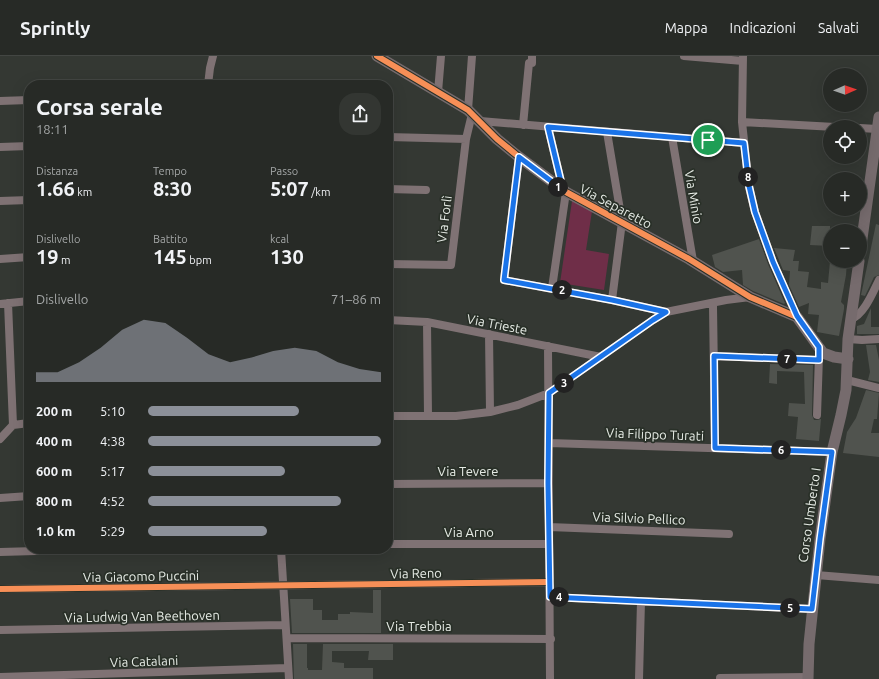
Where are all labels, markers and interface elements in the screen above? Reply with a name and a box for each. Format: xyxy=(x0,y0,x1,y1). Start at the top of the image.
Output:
text: Sprintly xyxy=(20,17,90,39)
text: Mappa xyxy=(665,20,708,36)
text: Indicazioni xyxy=(730,20,796,36)
text: Salvati xyxy=(818,20,859,36)
north arrow xyxy=(823,68,867,112)
map controls xyxy=(823,68,867,268)
button: share xyxy=(339,93,381,135)
text: Corsa serale xyxy=(36,94,163,119)
button: locate xyxy=(823,120,867,164)
text: 18:11 xyxy=(36,122,69,136)
pin xyxy=(691,123,725,157)
icon: arrive xyxy=(697,129,719,151)
text: Distanza xyxy=(36,165,78,177)
text: Tempo xyxy=(153,165,187,177)
text: Passo xyxy=(270,165,298,177)
pin: 8 xyxy=(738,167,758,187)
street label: Via Minio xyxy=(682,169,706,225)
text: 8 xyxy=(745,171,751,183)
button: + xyxy=(823,172,867,216)
text: 1.66 xyxy=(36,177,75,200)
text: 8:30 xyxy=(153,177,192,200)
text: 5:07 xyxy=(270,177,309,200)
pin: 1 xyxy=(548,177,568,197)
text: 1 xyxy=(555,181,561,193)
street label: Via Separetto xyxy=(578,181,654,231)
text: km xyxy=(75,186,92,198)
text: /km xyxy=(309,186,330,198)
street label: Via Forlì xyxy=(434,195,454,243)
button: − xyxy=(823,224,867,268)
text: Dislivello xyxy=(36,233,80,245)
text: Battito xyxy=(153,233,188,245)
text: kcal xyxy=(270,233,289,245)
text: 19 xyxy=(36,245,59,268)
text: 145 xyxy=(153,245,187,268)
text: 130 xyxy=(270,245,304,268)
text: m xyxy=(59,254,71,266)
text: bpm xyxy=(187,254,212,266)
pin: 2 xyxy=(552,280,572,300)
text: 2 xyxy=(559,284,565,296)
text: Dislivello xyxy=(36,292,88,306)
text: 71–86 m xyxy=(331,292,381,306)
street label: Via Trieste xyxy=(466,311,528,337)
pin: 7 xyxy=(777,349,797,369)
text: 7 xyxy=(784,353,790,365)
pin: 3 xyxy=(554,373,574,393)
text: 3 xyxy=(561,377,567,389)
text: 200 m xyxy=(36,404,72,418)
text: 5:10 xyxy=(100,404,125,418)
street label: Via Filippo Turati xyxy=(606,425,704,443)
text: 400 m xyxy=(36,434,72,448)
text: 4:38 xyxy=(100,434,125,448)
pin: 6 xyxy=(771,440,791,460)
text: 6 xyxy=(778,444,784,456)
text: 600 m xyxy=(36,464,72,478)
text: 5:17 xyxy=(100,464,125,478)
street label: Via Tevere xyxy=(438,464,498,478)
street label: Corso Umberto I xyxy=(795,467,823,563)
text: 800 m xyxy=(36,494,72,508)
text: 4:52 xyxy=(100,494,125,508)
street label: Via Silvio Pellico xyxy=(592,509,686,527)
text: 1.0 km xyxy=(36,524,75,538)
text: 5:29 xyxy=(100,524,125,538)
street label: Via Arno xyxy=(444,525,494,539)
street label: Via Reno xyxy=(390,566,442,580)
street label: Via Giacomo Puccini xyxy=(83,568,199,584)
pin: 4 xyxy=(549,587,569,607)
text: 4 xyxy=(556,591,562,603)
pin: 5 xyxy=(780,598,800,618)
text: 5 xyxy=(787,602,793,614)
street label: Via Ludwig Van Beethoven xyxy=(64,608,220,624)
street label: Via Trebbia xyxy=(386,619,452,633)
street label: Via Catalani xyxy=(109,653,179,669)

